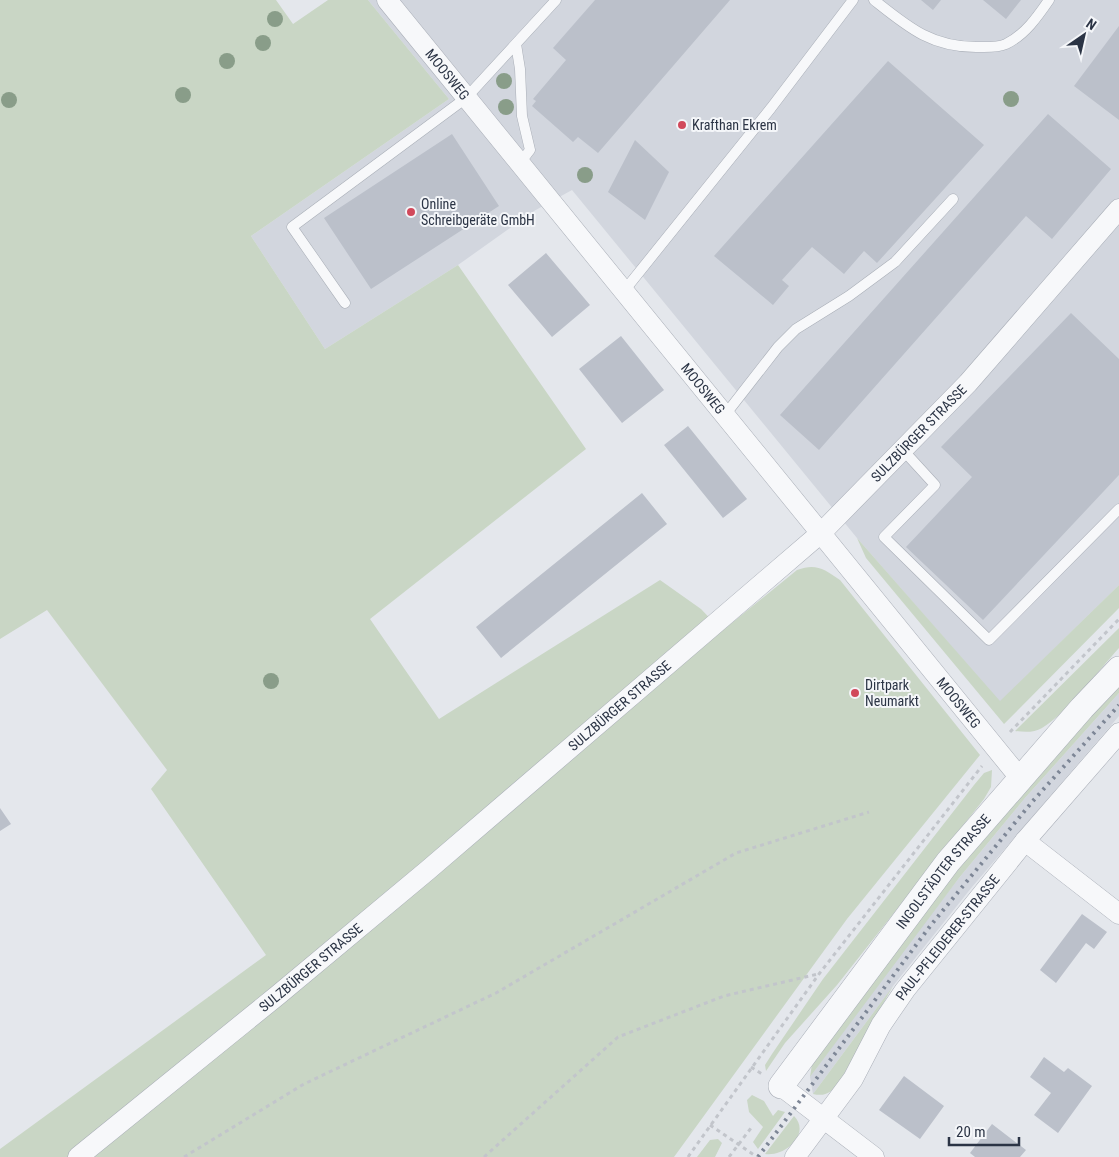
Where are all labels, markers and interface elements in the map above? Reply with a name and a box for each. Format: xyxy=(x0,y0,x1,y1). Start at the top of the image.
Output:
north arrow xyxy=(1059,10,1109,60)
text: N xyxy=(1083,15,1099,33)
street label: MOOSWEG xyxy=(422,46,473,103)
place label: Krafthan Ekrem xyxy=(692,117,777,133)
marker: Krafthan Ekrem xyxy=(676,119,688,131)
place label: Online Schreibgeräte GmbH xyxy=(421,196,535,228)
marker: Online Schreibgeräte GmbH xyxy=(405,206,417,218)
street label: MOOSWEG xyxy=(678,360,729,417)
street label: SULZBÜRGER STRASSE xyxy=(868,381,970,485)
street label: SULZBÜRGER STRASSE xyxy=(565,657,674,754)
street label: MOOSWEG xyxy=(933,674,984,731)
place label: Dirtpark Neumarkt xyxy=(865,677,919,709)
marker: Dirtpark Neumarkt xyxy=(849,687,861,699)
street label: INGOLSTÄDTER STRASSE xyxy=(893,811,994,932)
street label: PAUL-PFLEIDERER-STRASSE xyxy=(892,871,1003,1003)
street label: SULZBÜRGER STRASSE xyxy=(256,920,366,1015)
scale bar xyxy=(949,1114,1019,1146)
text: 20 m xyxy=(956,1123,986,1141)

